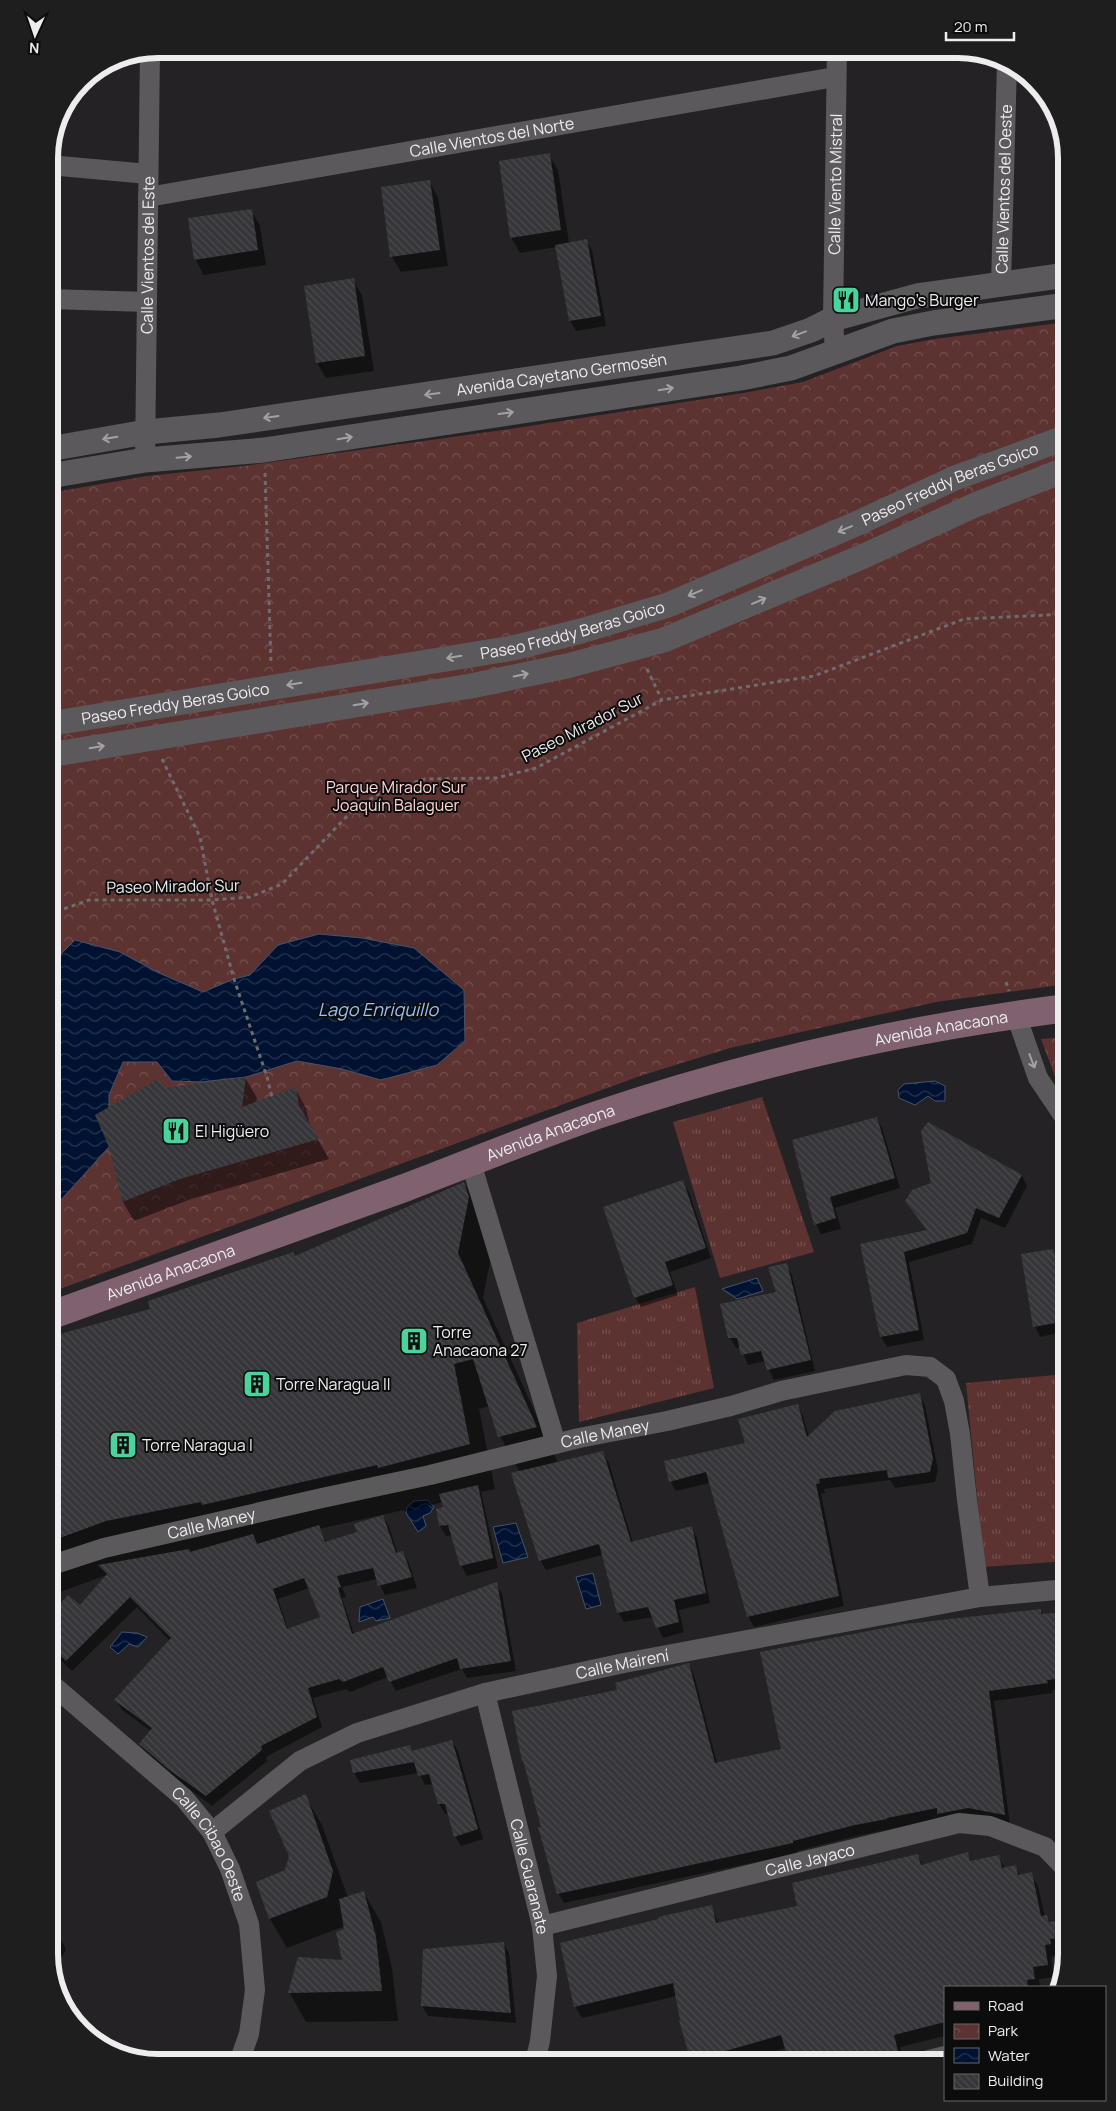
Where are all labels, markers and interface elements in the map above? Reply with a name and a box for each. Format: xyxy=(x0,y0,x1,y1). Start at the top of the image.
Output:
north arrow xyxy=(10,10,60,60)
scale bar xyxy=(946,10,1014,42)
text: 20 m xyxy=(954,16,987,37)
text: N xyxy=(29,39,40,58)
street label: Calle Vientos del Oeste xyxy=(990,104,1017,274)
street label: Calle Vientos del Norte xyxy=(408,112,576,162)
street label: Calle Viento Mistral xyxy=(823,113,847,255)
street label: Calle Vientos del Este xyxy=(136,176,159,334)
restaurant icon: Mango's Burger xyxy=(831,285,861,315)
place label: Mango's Burger xyxy=(865,289,979,311)
one-way arrow xyxy=(792,330,807,339)
street label: Avenida Cayetano Germosén xyxy=(455,348,668,401)
one-way arrow xyxy=(658,384,674,394)
one-way arrow xyxy=(424,389,440,399)
one-way arrow xyxy=(497,408,513,418)
one-way arrow xyxy=(263,412,279,422)
one-way arrow xyxy=(337,432,353,442)
one-way arrow xyxy=(102,434,118,444)
street label: Paseo Freddy Beras Goico xyxy=(858,437,1041,531)
one-way arrow xyxy=(175,452,191,462)
one-way arrow xyxy=(838,524,853,534)
one-way arrow xyxy=(688,589,703,599)
one-way arrow xyxy=(751,595,766,605)
street label: Paseo Freddy Beras Goico xyxy=(478,596,667,664)
one-way arrow xyxy=(447,653,463,663)
one-way arrow xyxy=(513,670,529,680)
street label: Paseo Freddy Beras Goico xyxy=(80,677,271,730)
one-way arrow xyxy=(286,679,302,689)
street label: Paseo Mirador Sur xyxy=(518,687,647,767)
one-way arrow xyxy=(353,699,369,709)
one-way arrow xyxy=(89,742,105,752)
park label: Parque Mirador Sur Joaquín Balaguer xyxy=(326,776,466,816)
street label: Paseo Mirador Sur xyxy=(106,874,240,898)
water label: Lago Enriquillo xyxy=(318,997,440,1021)
street label: Avenida Anacaona xyxy=(872,1005,1009,1051)
one-way arrow xyxy=(1028,1053,1037,1068)
street label: Avenida Anacaona xyxy=(483,1099,617,1166)
restaurant icon: El Higüero xyxy=(161,1116,191,1146)
place label: El Higüero xyxy=(195,1120,269,1142)
street label: Avenida Anacaona xyxy=(103,1239,238,1306)
place label: Torre Anacaona 27 xyxy=(433,1321,527,1361)
building icon: Torre Anacaona 27 xyxy=(399,1326,429,1356)
building icon: Torre Naragua II xyxy=(242,1369,272,1399)
place label: Torre Naragua II xyxy=(276,1373,390,1395)
street label: Calle Maney xyxy=(558,1414,652,1453)
building icon: Torre Naragua I xyxy=(108,1430,138,1460)
place label: Torre Naragua I xyxy=(142,1434,253,1456)
street label: Calle Maney xyxy=(165,1502,258,1544)
street label: Calle Mairení xyxy=(574,1644,671,1684)
street label: Calle Cibao Oeste xyxy=(167,1781,251,1904)
street label: Calle Guaranate xyxy=(505,1817,554,1935)
street label: Calle Jayaco xyxy=(763,1838,857,1881)
legend xyxy=(944,1986,1106,2101)
text: Road xyxy=(988,1995,1024,2016)
text: Park xyxy=(988,2020,1018,2041)
text: Water xyxy=(988,2045,1030,2066)
text: Building xyxy=(988,2070,1043,2091)

